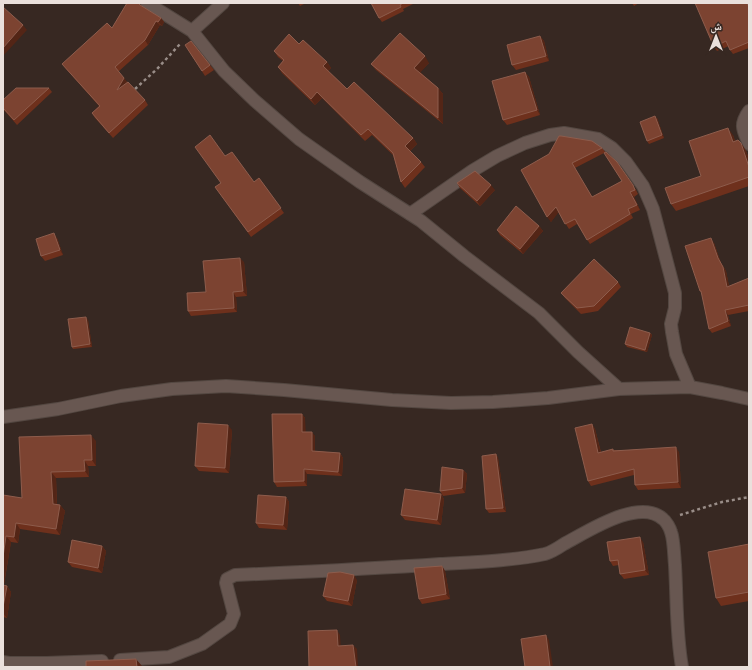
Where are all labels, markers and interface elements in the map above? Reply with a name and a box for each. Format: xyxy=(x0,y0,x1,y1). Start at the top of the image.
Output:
north arrow xyxy=(696,16,736,56)
text: ش xyxy=(710,20,722,34)

